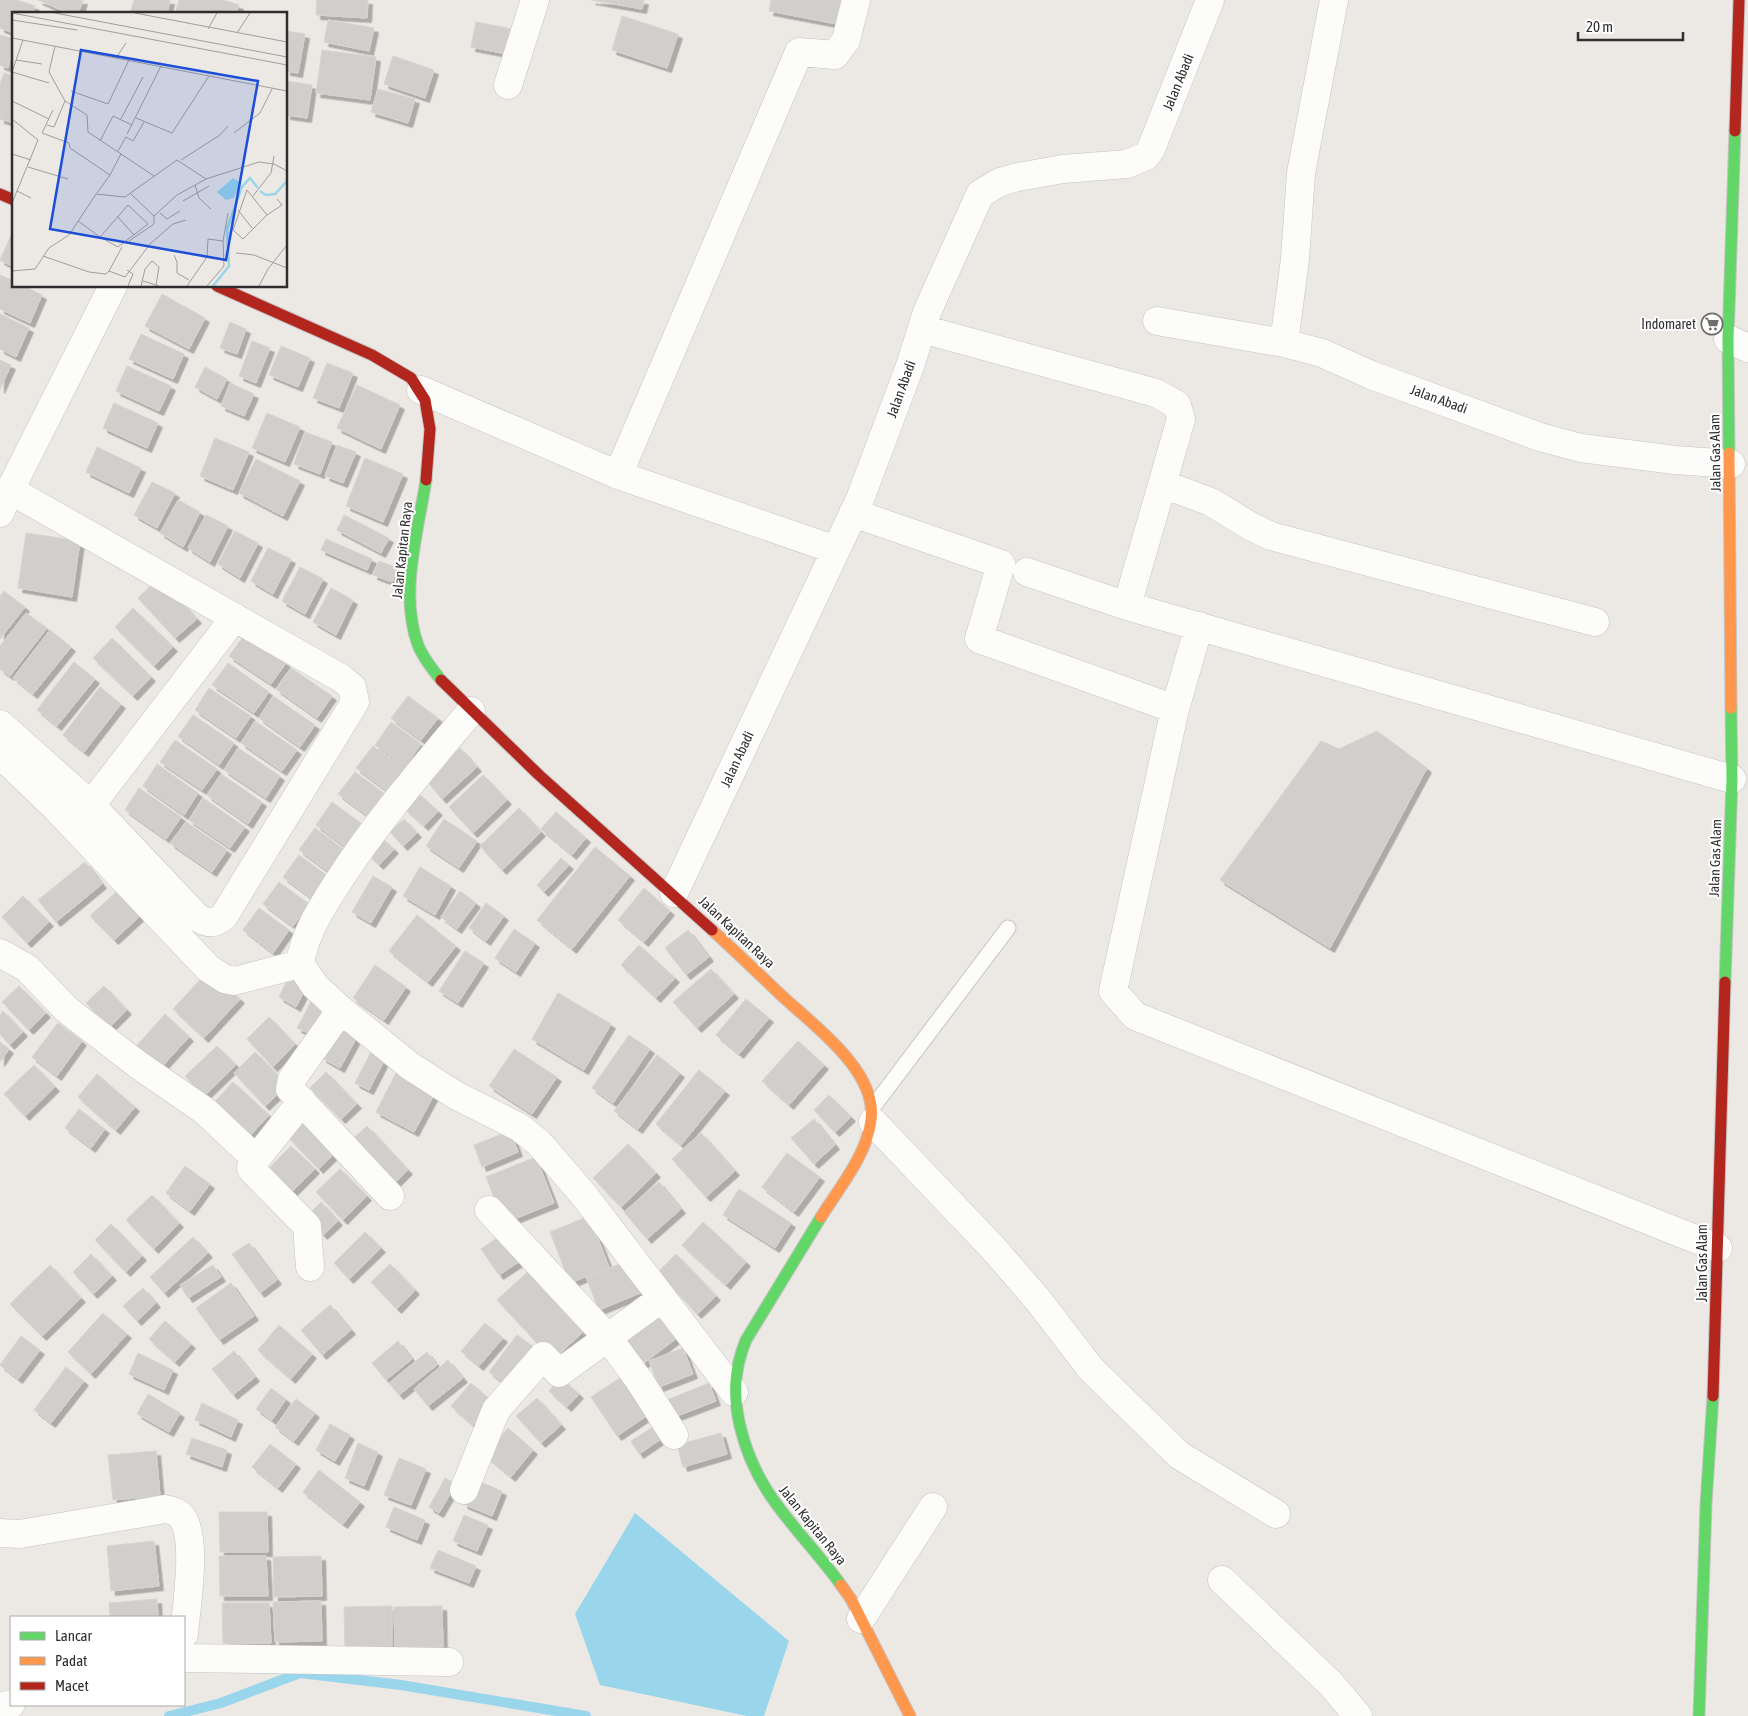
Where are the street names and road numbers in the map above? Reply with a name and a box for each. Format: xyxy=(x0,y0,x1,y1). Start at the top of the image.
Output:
street label: Jalan Abadi xyxy=(1159,51,1197,113)
street label: Jalan Abadi xyxy=(883,358,919,420)
street label: Jalan Abadi xyxy=(1408,381,1470,417)
street label: Jalan Gas Alam xyxy=(1706,414,1724,492)
street label: Jalan Kapitan Raya xyxy=(389,501,415,599)
street label: Jalan Abadi xyxy=(717,729,757,789)
street label: Jalan Gas Alam xyxy=(1706,819,1724,897)
street label: Jalan Kapitan Raya xyxy=(696,893,778,971)
street label: Jalan Gas Alam xyxy=(1694,1224,1710,1302)
street label: Jalan Kapitan Raya xyxy=(776,1482,850,1568)

